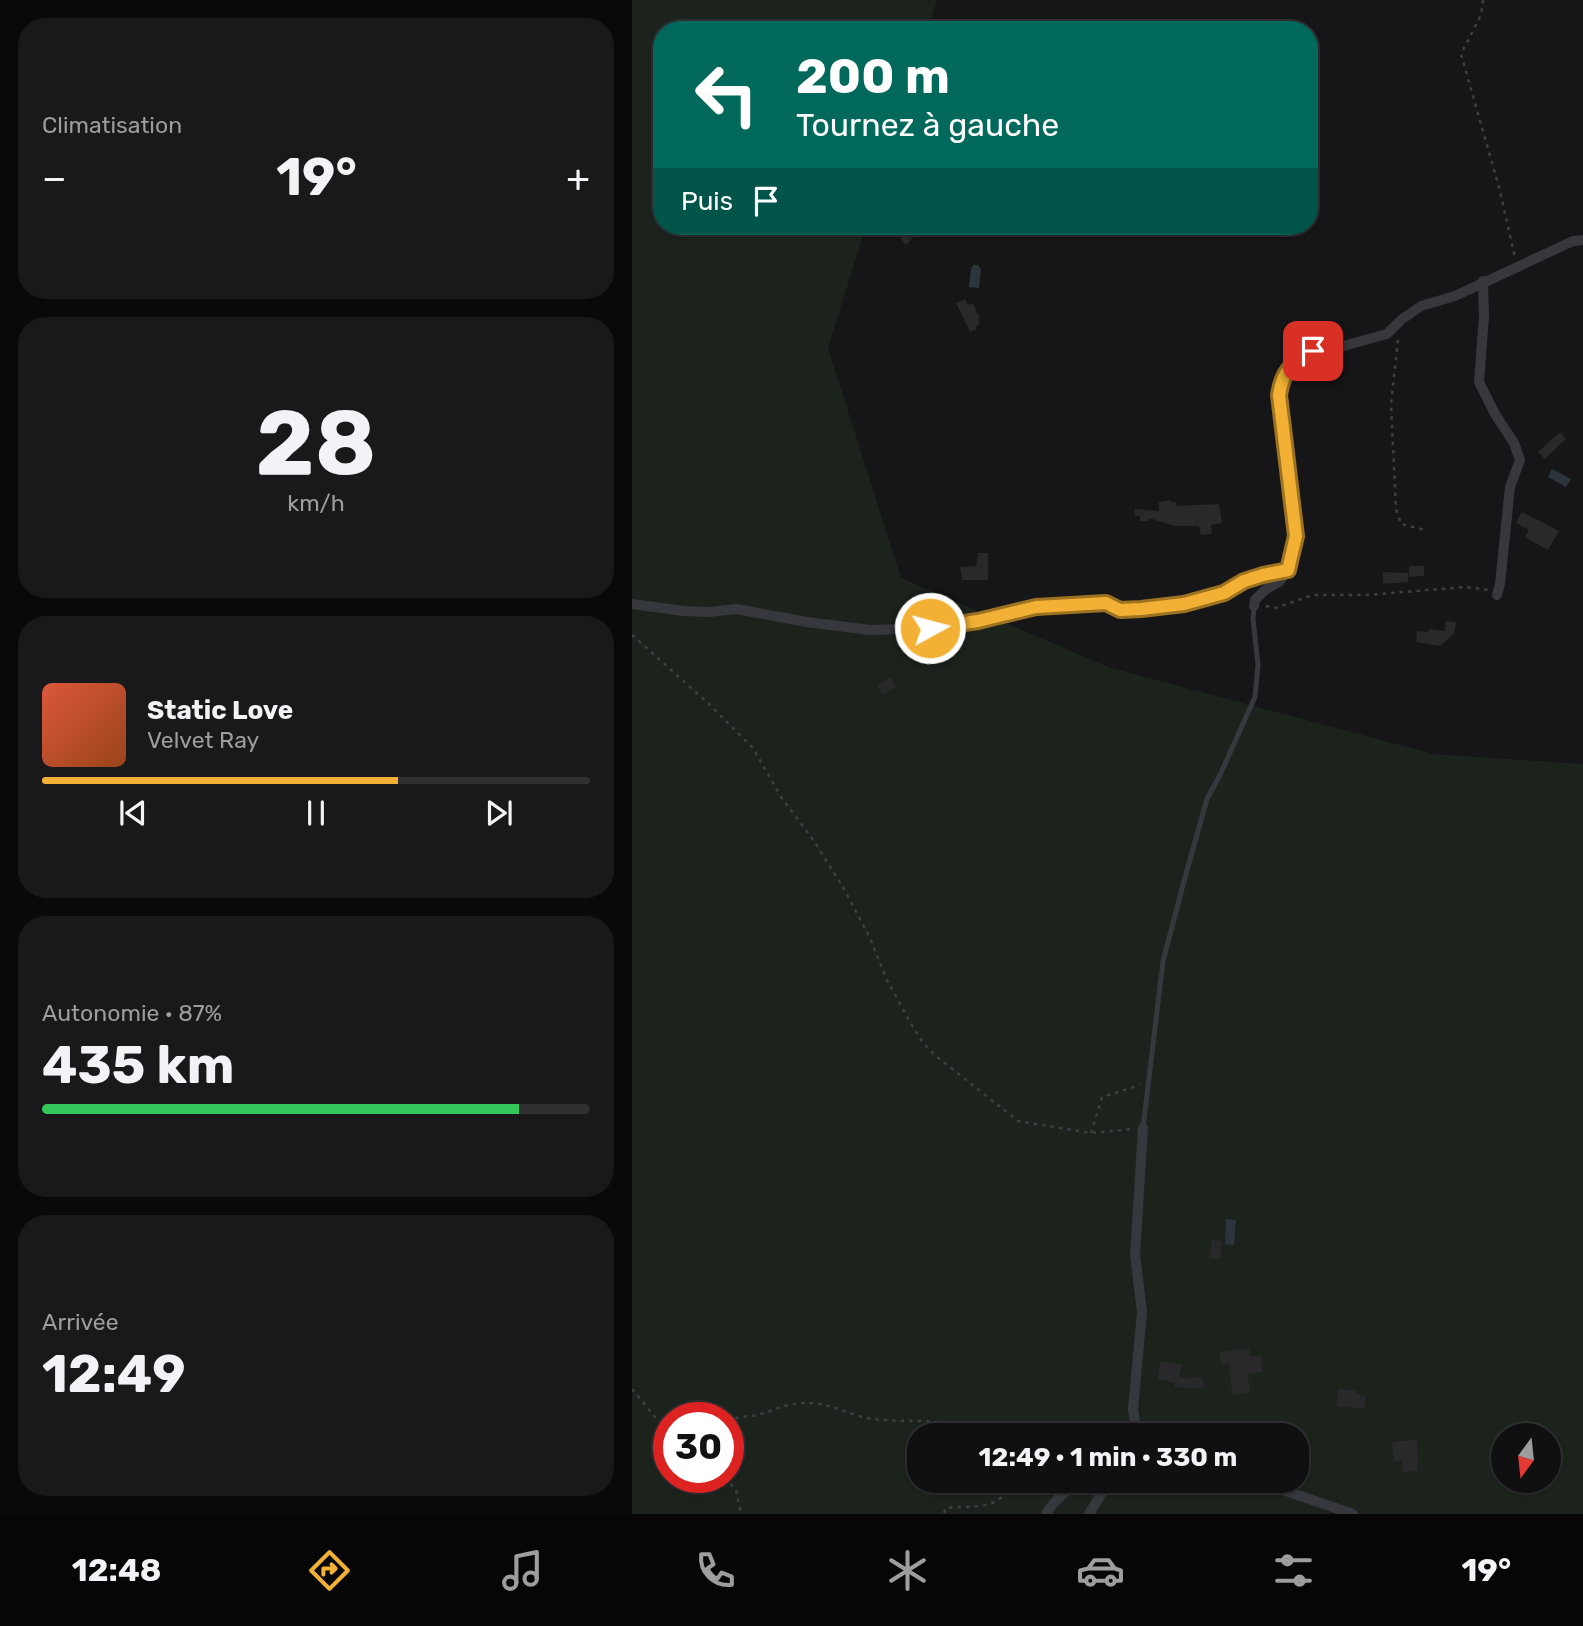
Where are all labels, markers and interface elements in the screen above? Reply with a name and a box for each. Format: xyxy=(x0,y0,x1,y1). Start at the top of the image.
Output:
text: 200 m xyxy=(796,47,950,105)
icon: left xyxy=(681,49,772,140)
text: Tournez à gauche xyxy=(796,106,1059,144)
text: Climatisation xyxy=(42,111,182,139)
text: 19° xyxy=(276,146,357,208)
text: − xyxy=(42,155,67,201)
text: + xyxy=(566,155,590,201)
icon: arrive xyxy=(747,182,785,220)
text: Puis xyxy=(681,186,733,217)
pin xyxy=(1283,321,1343,381)
icon: arrive xyxy=(1294,332,1332,370)
text: 28 xyxy=(256,389,376,497)
text: km/h xyxy=(287,489,345,517)
position arrow xyxy=(893,591,967,665)
text: Static Love xyxy=(147,695,293,726)
text: Velvet Ray xyxy=(147,726,259,754)
icon: previous xyxy=(114,794,152,832)
icon: pause xyxy=(297,794,335,832)
icon: next xyxy=(480,794,518,832)
text: Autonomie · 87% xyxy=(42,999,222,1027)
text: 435 km xyxy=(42,1034,235,1096)
text: Arrivée xyxy=(42,1308,119,1336)
text: 12:49 xyxy=(42,1343,185,1405)
speed limit sign: 30 xyxy=(653,1402,744,1493)
north arrow xyxy=(1491,1423,1561,1493)
map controls xyxy=(1491,1423,1561,1493)
text: 12:49 · 1 min · 330 m xyxy=(979,1442,1237,1473)
icon: directions xyxy=(305,1546,354,1595)
icon: music xyxy=(498,1546,547,1595)
icon: phone xyxy=(691,1546,740,1595)
icon: climate xyxy=(883,1546,932,1595)
icon: car xyxy=(1076,1546,1125,1595)
icon: filters xyxy=(1269,1546,1318,1595)
text: 12:48 xyxy=(72,1551,161,1589)
text: 19° xyxy=(1461,1551,1511,1589)

